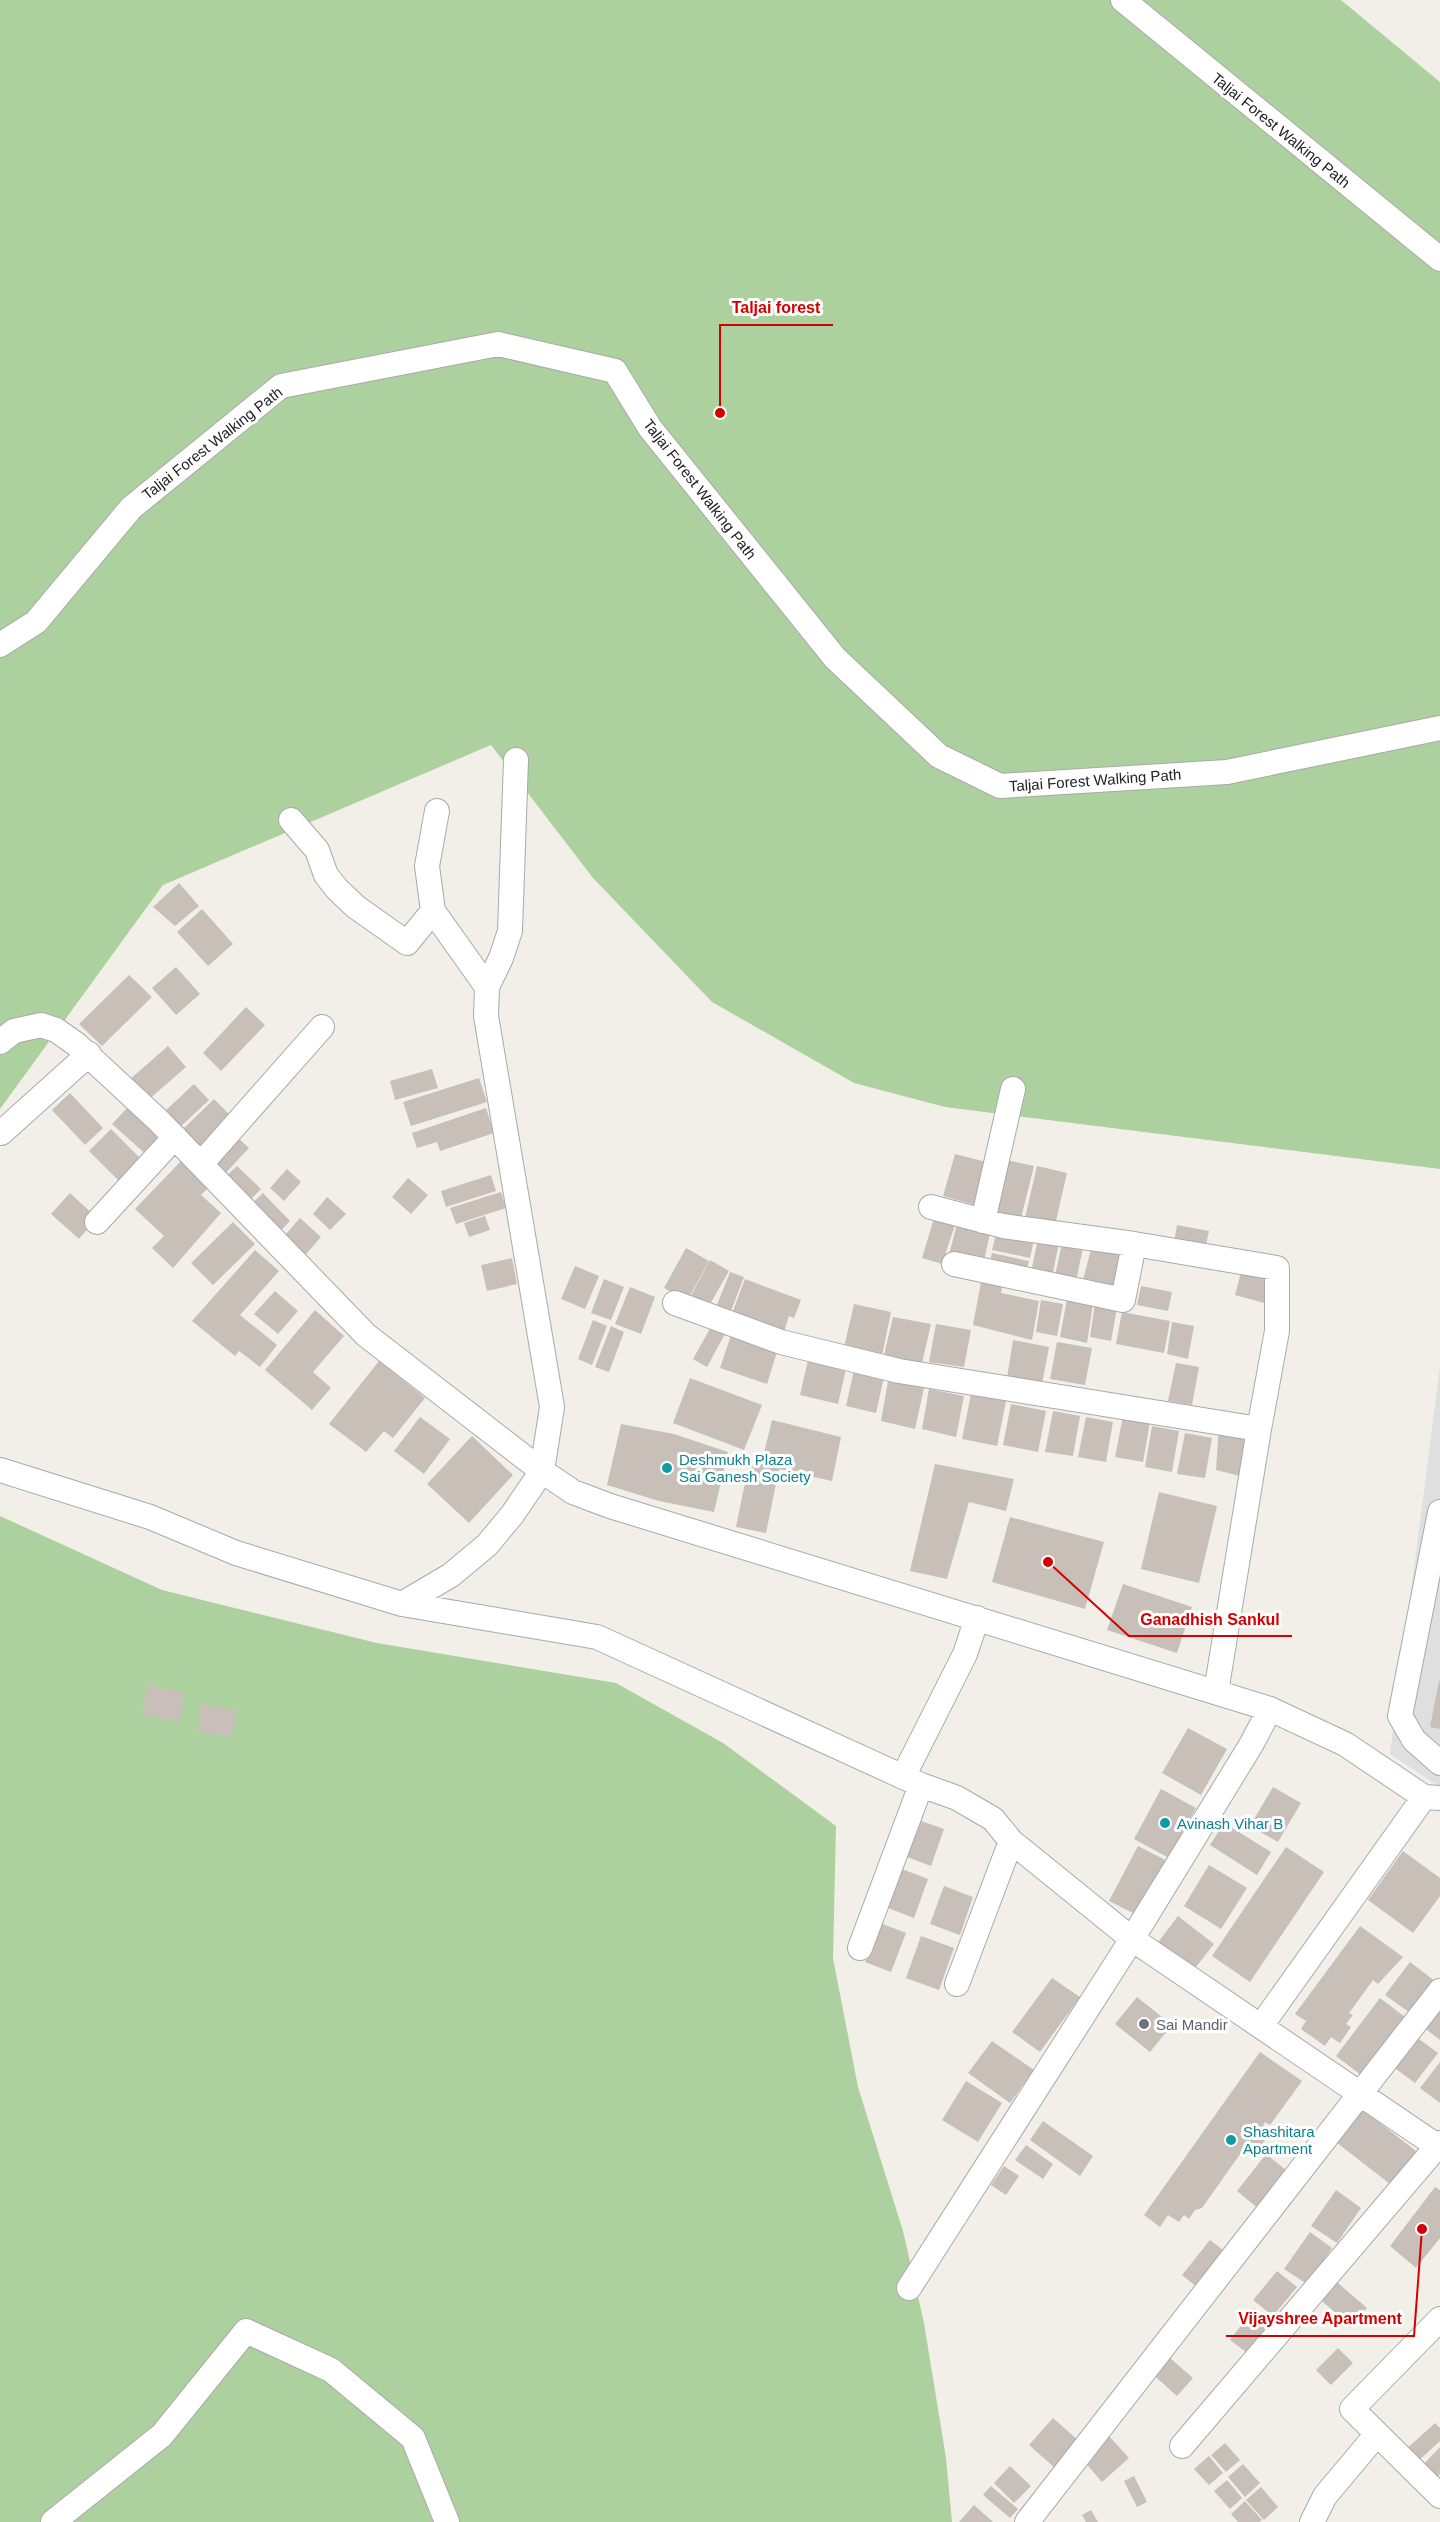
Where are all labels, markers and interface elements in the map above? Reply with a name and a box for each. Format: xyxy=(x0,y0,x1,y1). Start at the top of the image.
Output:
street label: Taljai Forest Walking Path xyxy=(1208,69,1354,191)
callout: Taljai forest xyxy=(720,291,833,325)
text: Taljai forest xyxy=(732,299,821,316)
street label: Taljai Forest Walking Path xyxy=(139,383,285,503)
street label: Taljai Forest Walking Path xyxy=(640,416,760,562)
street label: Taljai Forest Walking Path xyxy=(1008,765,1182,795)
place label: Deshmukh Plaza Sai Ganesh Society xyxy=(679,1451,811,1485)
marker: Deshmukh Plaza Sai Ganesh Society xyxy=(660,1461,674,1475)
callout: Ganadhish Sankul xyxy=(1129,1602,1292,1636)
text: Ganadhish Sankul xyxy=(1140,1611,1280,1628)
place label: Avinash Vihar B xyxy=(1177,1815,1283,1832)
marker: Avinash Vihar B xyxy=(1158,1816,1172,1830)
place label: Sai Mandir xyxy=(1156,2016,1228,2033)
marker: Sai Mandir xyxy=(1137,2017,1151,2031)
place label: Shashitara Apartment xyxy=(1243,2123,1315,2157)
marker: Shashitara Apartment xyxy=(1224,2133,1238,2147)
callout: Vijayshree Apartment xyxy=(1226,2302,1414,2336)
text: Vijayshree Apartment xyxy=(1238,2310,1402,2327)

